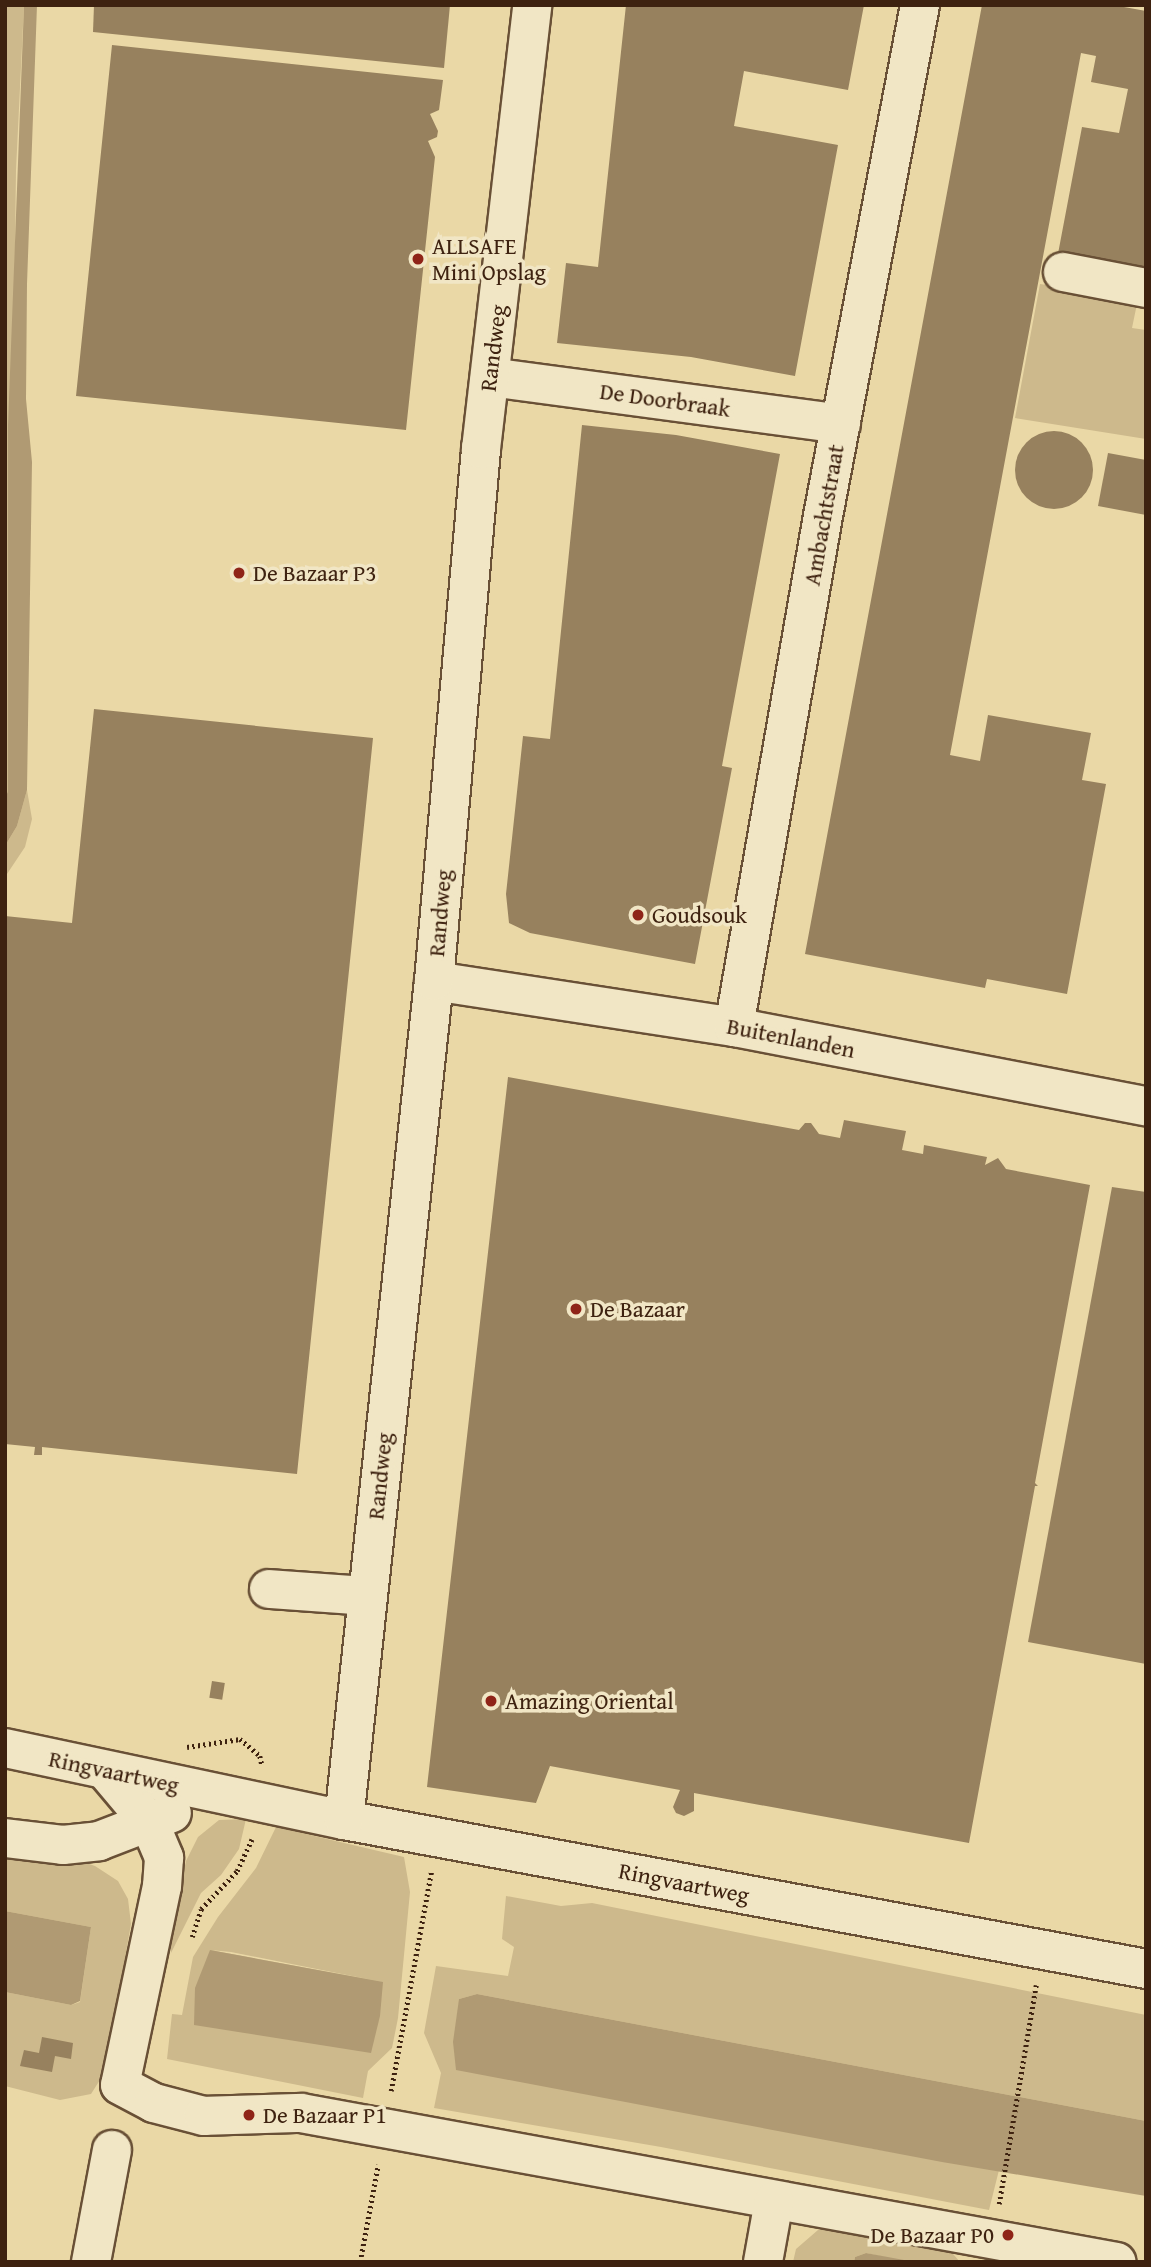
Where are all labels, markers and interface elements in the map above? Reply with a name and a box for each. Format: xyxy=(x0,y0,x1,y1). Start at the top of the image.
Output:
place label: ALLSAFE Mini Opslag xyxy=(432,232,546,286)
marker: ALLSAFE Mini Opslag xyxy=(410,251,426,267)
street label: Randweg xyxy=(474,303,512,393)
street label: De Doorbraak xyxy=(598,377,732,423)
street label: Ambachtstraat xyxy=(798,442,850,588)
place label: De Bazaar P3 xyxy=(253,559,377,587)
marker: De Bazaar P3 xyxy=(231,565,247,581)
street label: Randweg xyxy=(422,868,458,958)
place label: Goudsouk xyxy=(652,901,747,929)
marker: Goudsouk xyxy=(630,907,646,923)
street label: Buitenlanden xyxy=(725,1012,857,1064)
place label: De Bazaar xyxy=(590,1295,685,1323)
marker: De Bazaar xyxy=(568,1301,584,1317)
street label: Randweg xyxy=(362,1431,398,1521)
place label: Amazing Oriental xyxy=(505,1687,674,1715)
marker: Amazing Oriental xyxy=(483,1693,499,1709)
street label: Ringvaartweg xyxy=(46,1745,182,1799)
street label: Ringvaartweg xyxy=(616,1857,752,1909)
place label: De Bazaar P1 xyxy=(263,2101,387,2129)
marker: De Bazaar P1 xyxy=(241,2107,257,2123)
place label: De Bazaar P0 xyxy=(870,2221,994,2249)
marker: De Bazaar P0 xyxy=(1000,2227,1016,2243)

